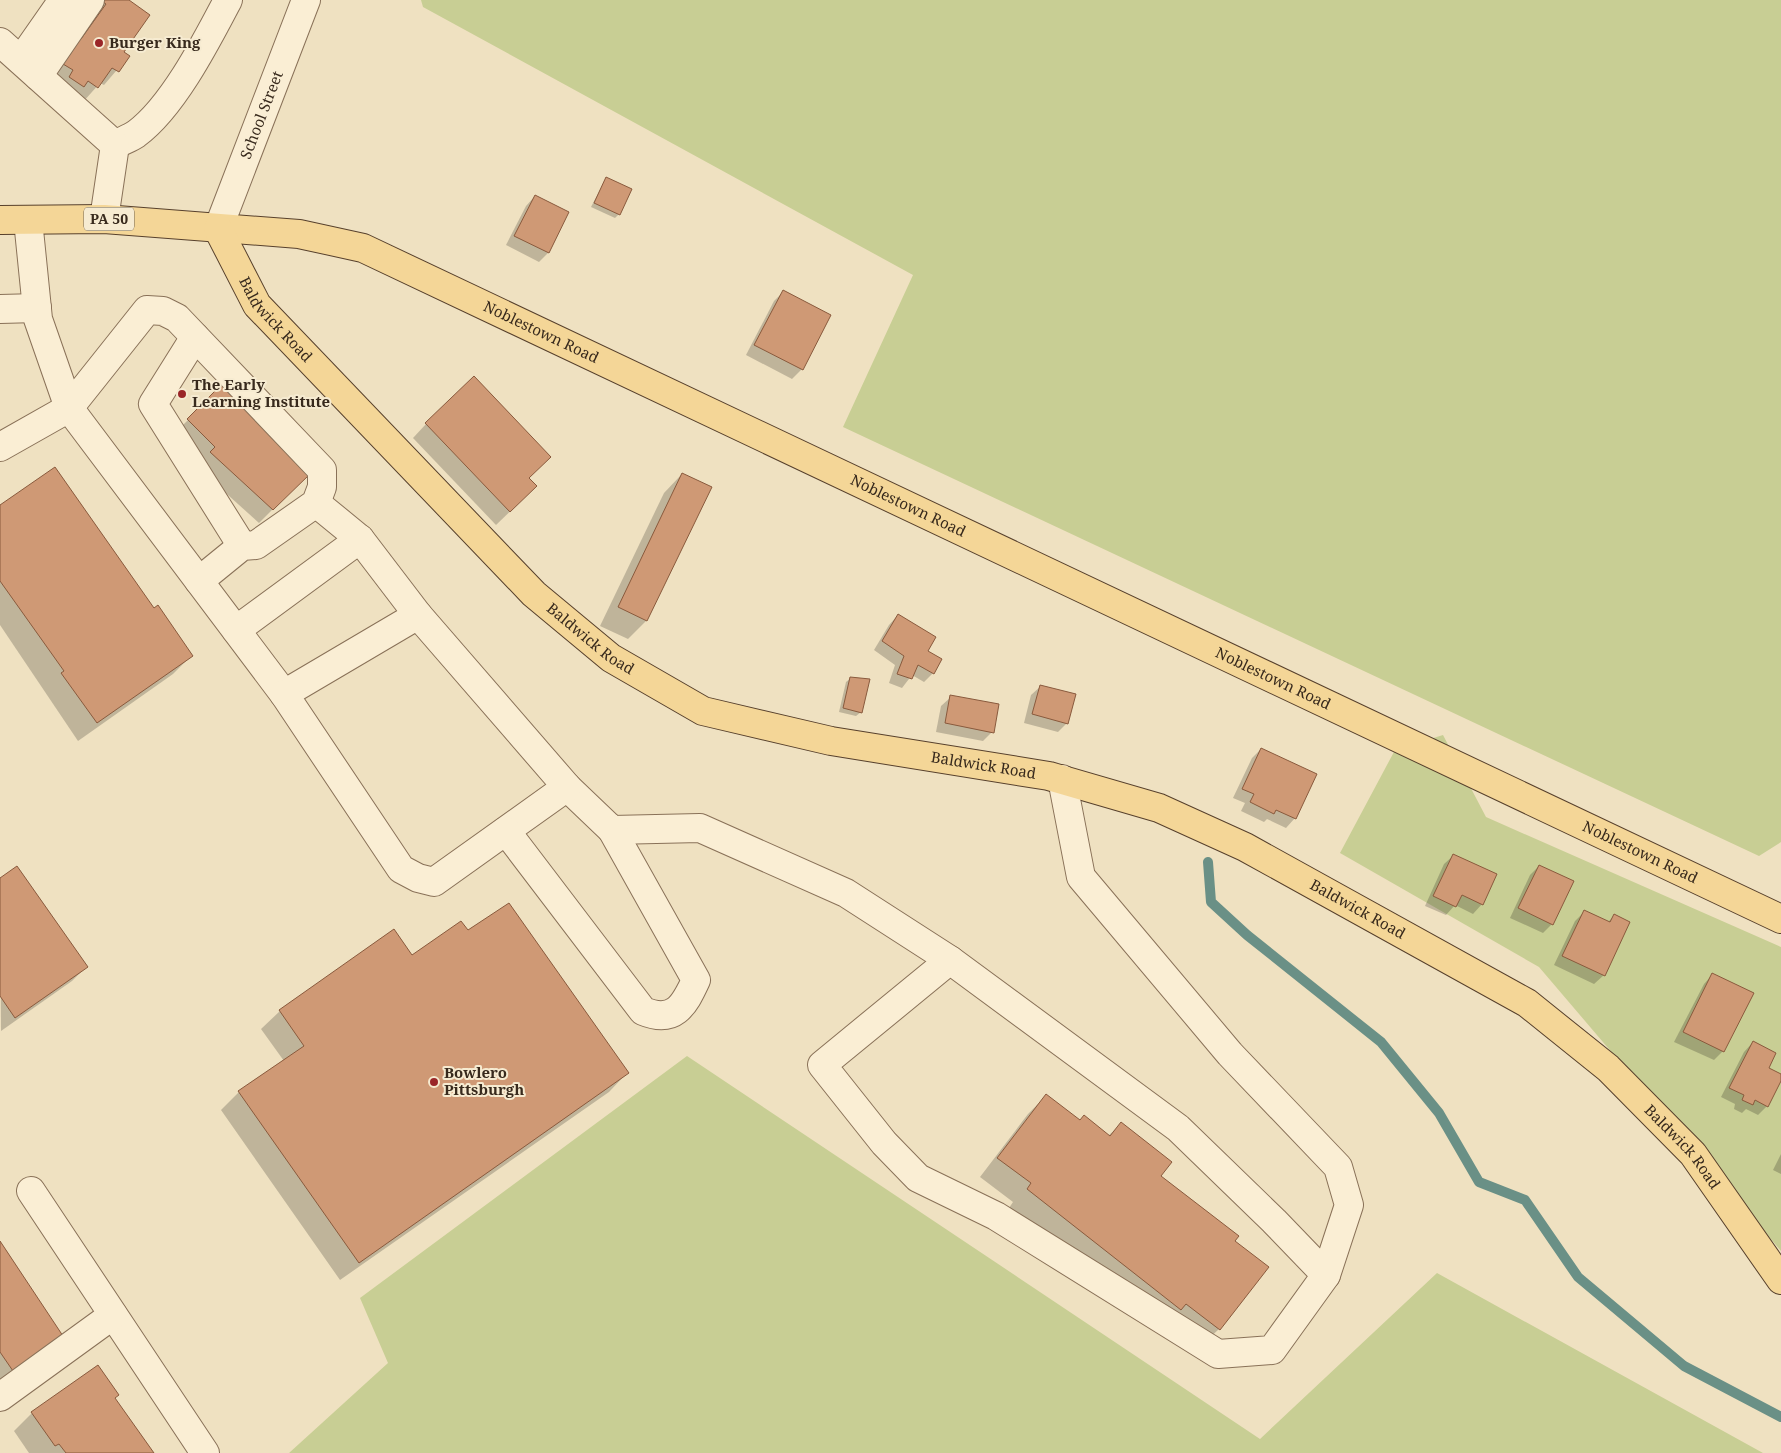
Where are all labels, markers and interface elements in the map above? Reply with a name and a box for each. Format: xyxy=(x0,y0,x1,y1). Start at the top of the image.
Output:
place label: Burger King xyxy=(109,32,201,52)
marker: Burger King xyxy=(93,37,105,49)
street label: School Street xyxy=(235,68,287,162)
road number: PA 50 xyxy=(84,208,134,230)
street label: Baldwick Road xyxy=(235,273,317,366)
street label: Noblestown Road xyxy=(480,295,602,367)
place label: The Early Learning Institute xyxy=(192,374,330,411)
marker: The Early Learning Institute xyxy=(176,388,188,400)
street label: Noblestown Road xyxy=(847,469,969,541)
street label: Baldwick Road xyxy=(543,598,638,678)
street label: Noblestown Road xyxy=(1213,642,1335,714)
street label: Baldwick Road xyxy=(930,746,1038,783)
street label: Noblestown Road xyxy=(1580,816,1702,887)
street label: Baldwick Road xyxy=(1307,874,1409,943)
place label: Bowlero Pittsburgh xyxy=(444,1062,524,1099)
marker: Bowlero Pittsburgh xyxy=(428,1076,440,1088)
street label: Baldwick Road xyxy=(1641,1100,1725,1193)

